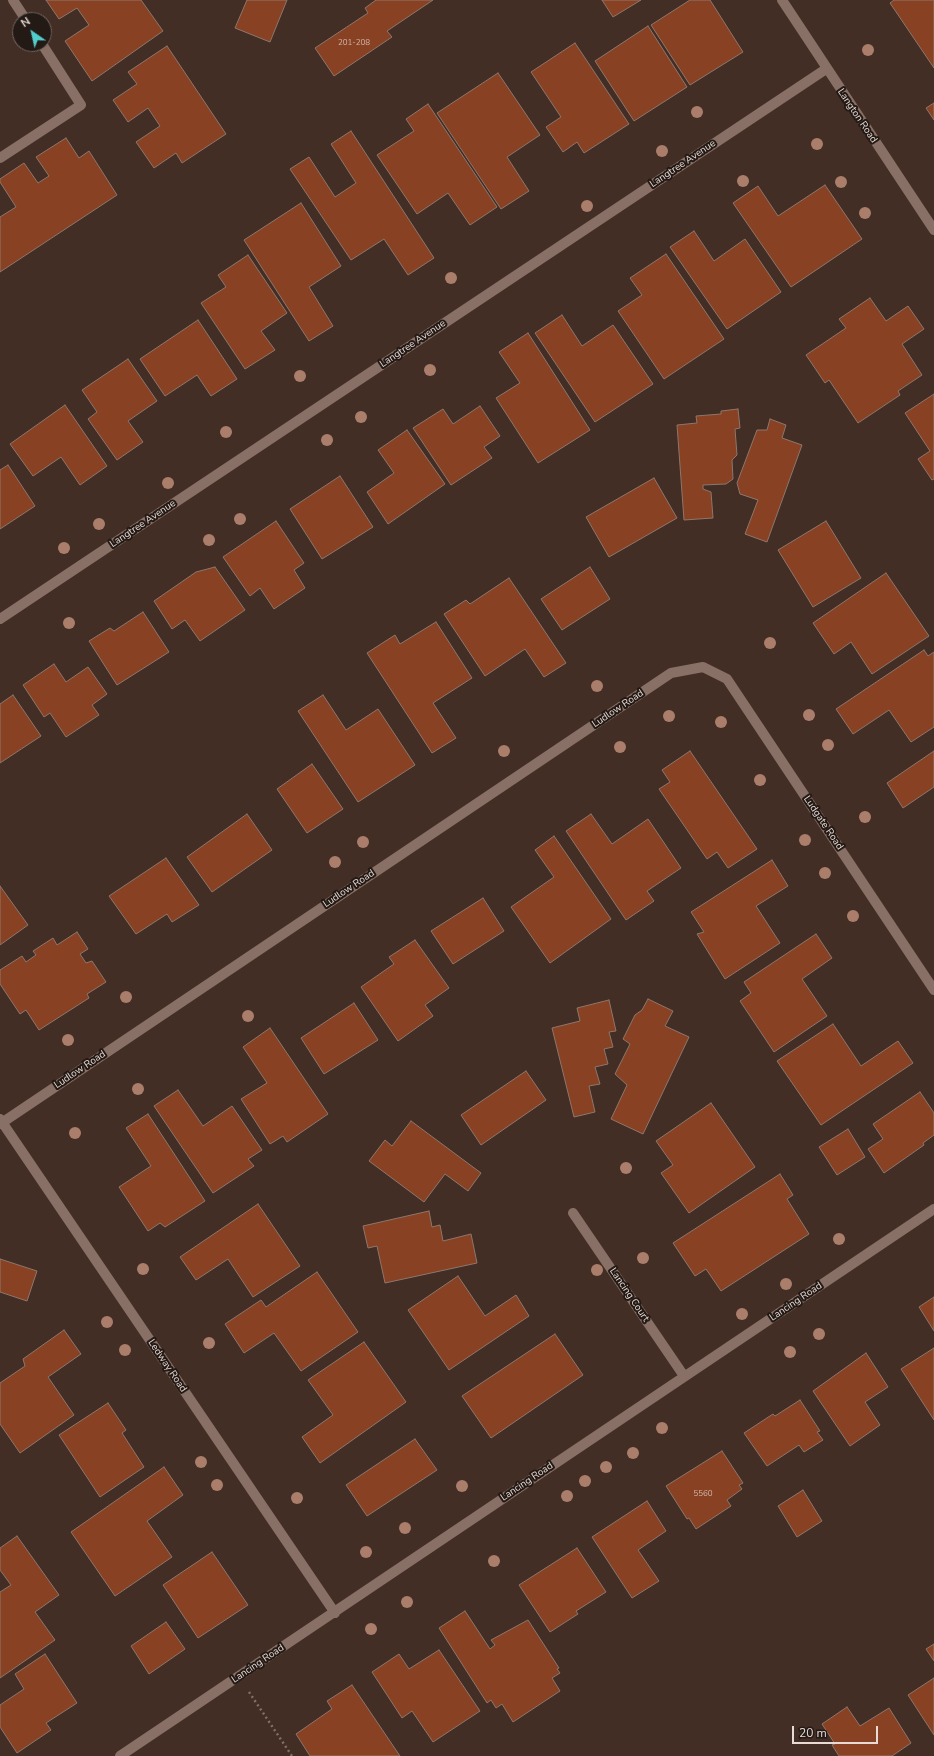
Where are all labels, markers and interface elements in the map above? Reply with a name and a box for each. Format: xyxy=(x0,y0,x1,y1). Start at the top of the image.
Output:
north arrow xyxy=(12,12,52,52)
text: N xyxy=(18,14,33,31)
house number: 201-208 xyxy=(338,38,370,48)
street label: Langton Road xyxy=(834,87,880,145)
street label: Langtree Avenue xyxy=(648,138,718,190)
street label: Langtree Avenue xyxy=(378,318,448,370)
street label: Langtree Avenue xyxy=(108,498,178,550)
street label: Ludlow Road xyxy=(590,687,646,731)
street label: Ludgate Road xyxy=(801,794,845,852)
street label: Ludlow Road xyxy=(321,867,377,911)
street label: Ludlow Road xyxy=(52,1048,108,1092)
street label: Lancing Court xyxy=(607,1266,651,1324)
street label: Lancing Road xyxy=(767,1280,825,1324)
street label: Ledway Road xyxy=(145,1337,189,1395)
street label: Lancing Road xyxy=(498,1460,556,1504)
house number: 5560 xyxy=(693,1489,713,1499)
street label: Lancing Road xyxy=(229,1642,287,1686)
scale bar xyxy=(794,1718,880,1744)
text: 20 m xyxy=(799,1725,827,1741)

